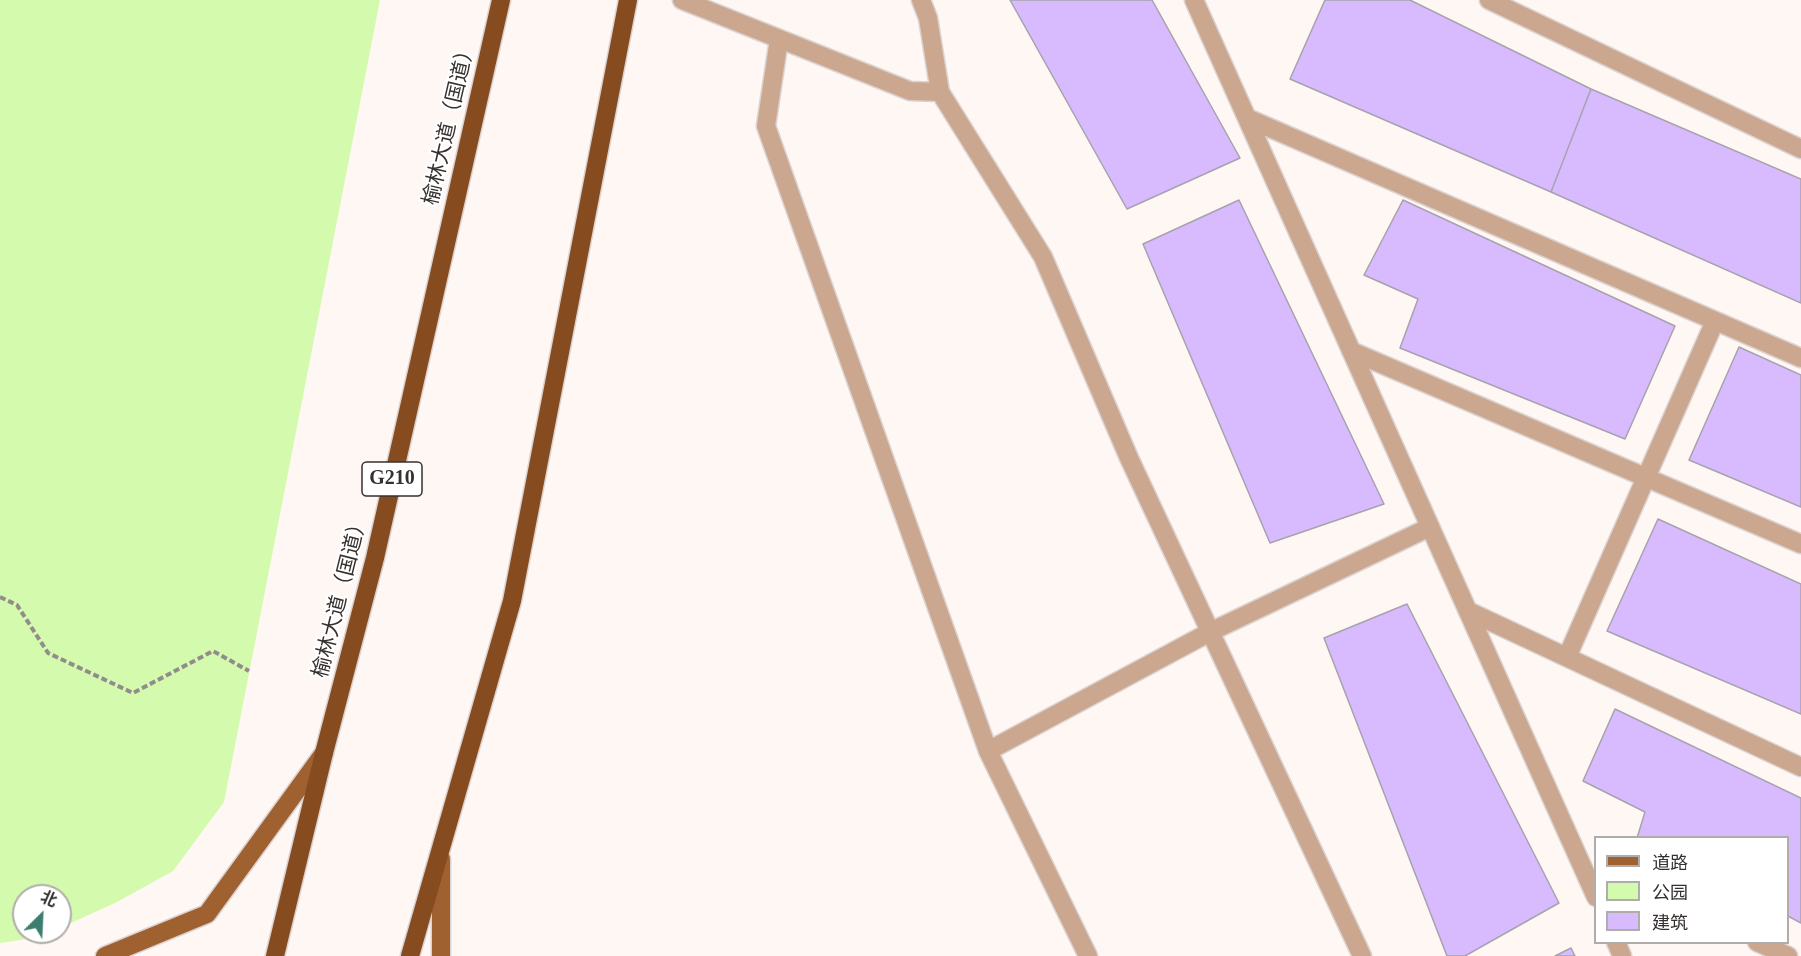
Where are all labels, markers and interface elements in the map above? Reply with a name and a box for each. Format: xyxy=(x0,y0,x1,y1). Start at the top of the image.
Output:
street label: 榆林大道（国道） xyxy=(419,38,481,208)
road number: G210 xyxy=(362,462,422,496)
street label: 榆林大道（国道） xyxy=(308,511,374,681)
legend xyxy=(1594,836,1789,944)
text: 道路 xyxy=(1652,853,1688,873)
text: 公园 xyxy=(1652,883,1688,903)
north arrow xyxy=(12,884,72,944)
text: 北 xyxy=(38,888,59,910)
text: 建筑 xyxy=(1652,913,1688,933)

